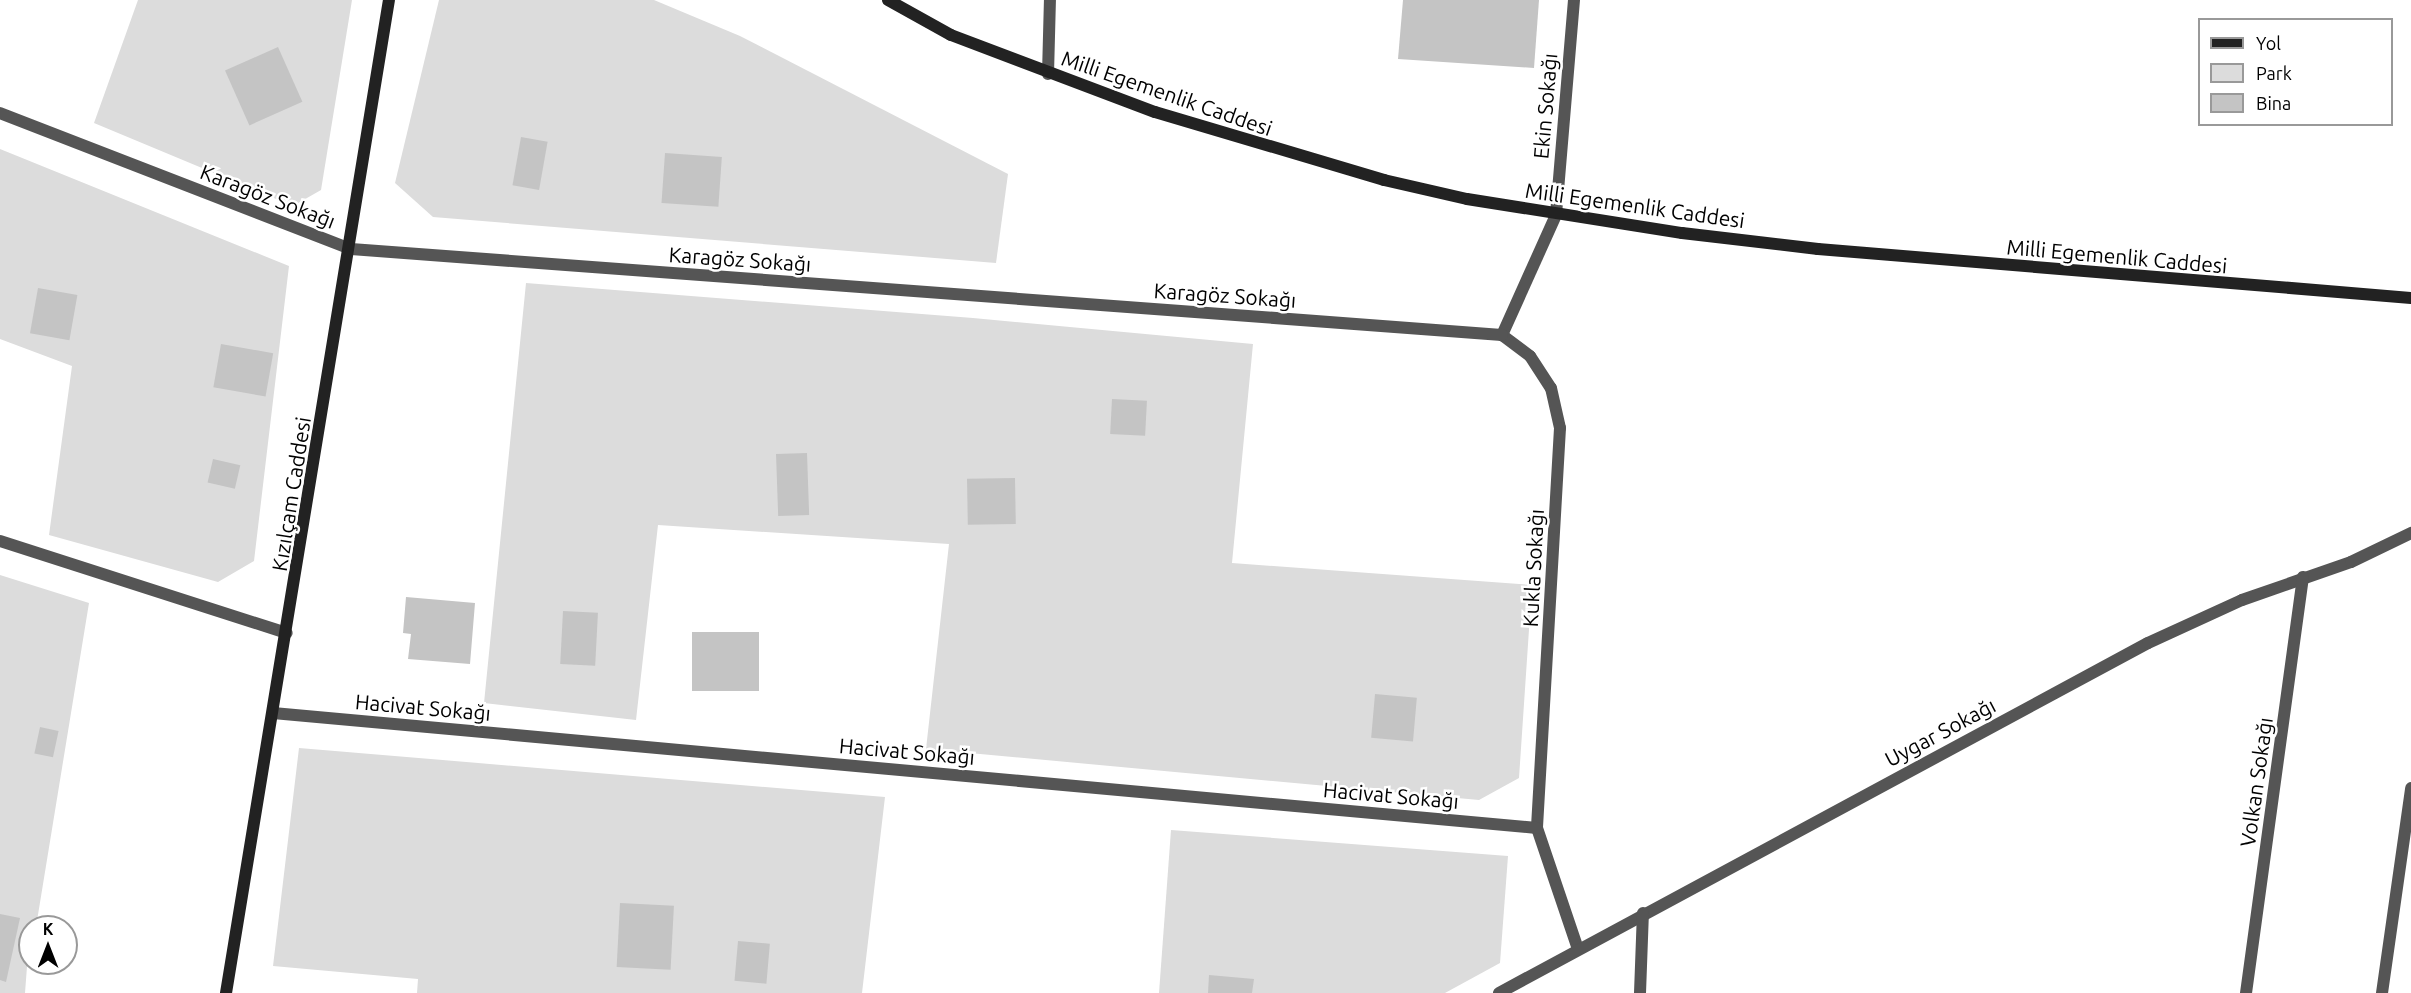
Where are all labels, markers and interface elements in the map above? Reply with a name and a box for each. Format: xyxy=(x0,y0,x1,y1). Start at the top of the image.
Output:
legend xyxy=(2198,18,2393,126)
text: Yol xyxy=(2256,33,2281,53)
street label: Milli Egemenlik Caddesi xyxy=(1058,45,1276,141)
street label: Ekin Sokağı xyxy=(1528,52,1562,160)
text: Park xyxy=(2256,63,2292,83)
text: Bina xyxy=(2256,93,2291,113)
street label: Karagöz Sokağı xyxy=(197,159,339,233)
street label: Milli Egemenlik Caddesi xyxy=(1524,177,1746,233)
street label: Milli Egemenlik Caddesi xyxy=(2006,234,2228,278)
street label: Karagöz Sokağı xyxy=(668,241,812,277)
street label: Karagöz Sokağı xyxy=(1153,277,1297,313)
street label: Kızılçam Caddesi xyxy=(266,415,316,573)
street label: Kukla Sokağı xyxy=(1517,508,1549,628)
street label: Hacivat Sokağı xyxy=(354,689,492,725)
street label: Uygar Sokağı xyxy=(1880,692,2000,772)
street label: Volkan Sokağı xyxy=(2234,716,2278,848)
street label: Hacivat Sokağı xyxy=(838,733,976,769)
street label: Hacivat Sokağı xyxy=(1322,777,1460,813)
north arrow xyxy=(18,915,78,975)
text: K xyxy=(43,920,53,938)

